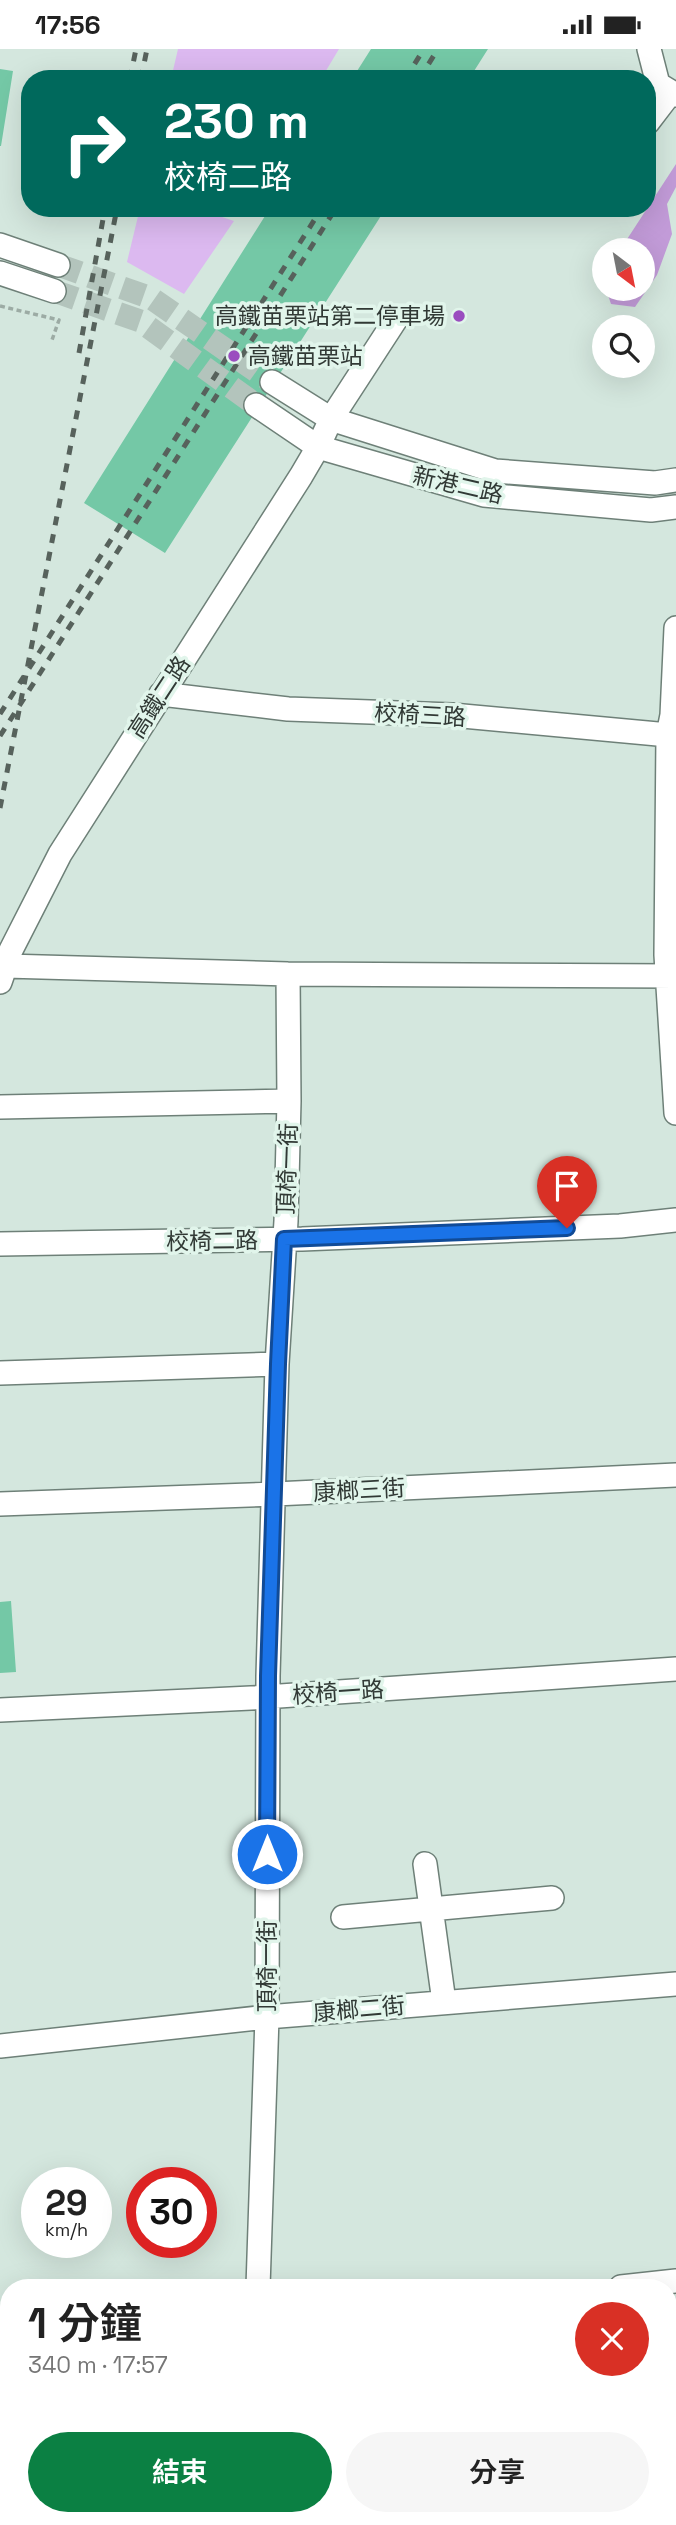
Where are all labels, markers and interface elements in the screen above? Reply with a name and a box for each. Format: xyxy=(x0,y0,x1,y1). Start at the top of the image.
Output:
text: 17:56 xyxy=(35,8,101,42)
text: 230 m xyxy=(164,90,309,152)
icon: right xyxy=(49,98,140,189)
text: 校椅二路 xyxy=(164,157,292,197)
north arrow xyxy=(592,238,654,301)
map controls xyxy=(592,238,655,378)
place label: 高鐵苗栗站第二停車場 xyxy=(215,301,445,331)
marker: 高鐵苗栗站第二停車場 xyxy=(451,308,467,324)
button: search xyxy=(592,315,655,378)
place label: 高鐵苗栗站 xyxy=(248,341,363,371)
marker: 高鐵苗栗站 xyxy=(226,348,242,364)
street label: 新港二路 xyxy=(410,460,506,510)
street label: 高鐵二路 xyxy=(121,650,197,744)
street label: 校椅三路 xyxy=(373,698,467,732)
street label: 頂椅一街 xyxy=(270,1123,304,1215)
pin xyxy=(537,1156,597,1228)
icon: arrive xyxy=(548,1167,586,1205)
street label: 校椅二路 xyxy=(166,1225,258,1257)
street label: 康榔三街 xyxy=(312,1473,406,1507)
street label: 校椅一路 xyxy=(291,1674,385,1710)
position arrow xyxy=(230,1817,304,1891)
street label: 頂椅一街 xyxy=(252,1920,282,2012)
street label: 康榔二街 xyxy=(312,1990,406,2028)
speed limit sign: 30 xyxy=(126,2167,217,2258)
text: 29 xyxy=(45,2181,88,2225)
text: km/h xyxy=(45,2218,88,2241)
text: 1 分鐘 xyxy=(28,2297,142,2350)
button: close xyxy=(575,2302,649,2376)
text: 340 m · 17:57 xyxy=(28,2350,168,2380)
button: 結束 xyxy=(28,2432,332,2512)
button: 分享 xyxy=(346,2432,649,2512)

